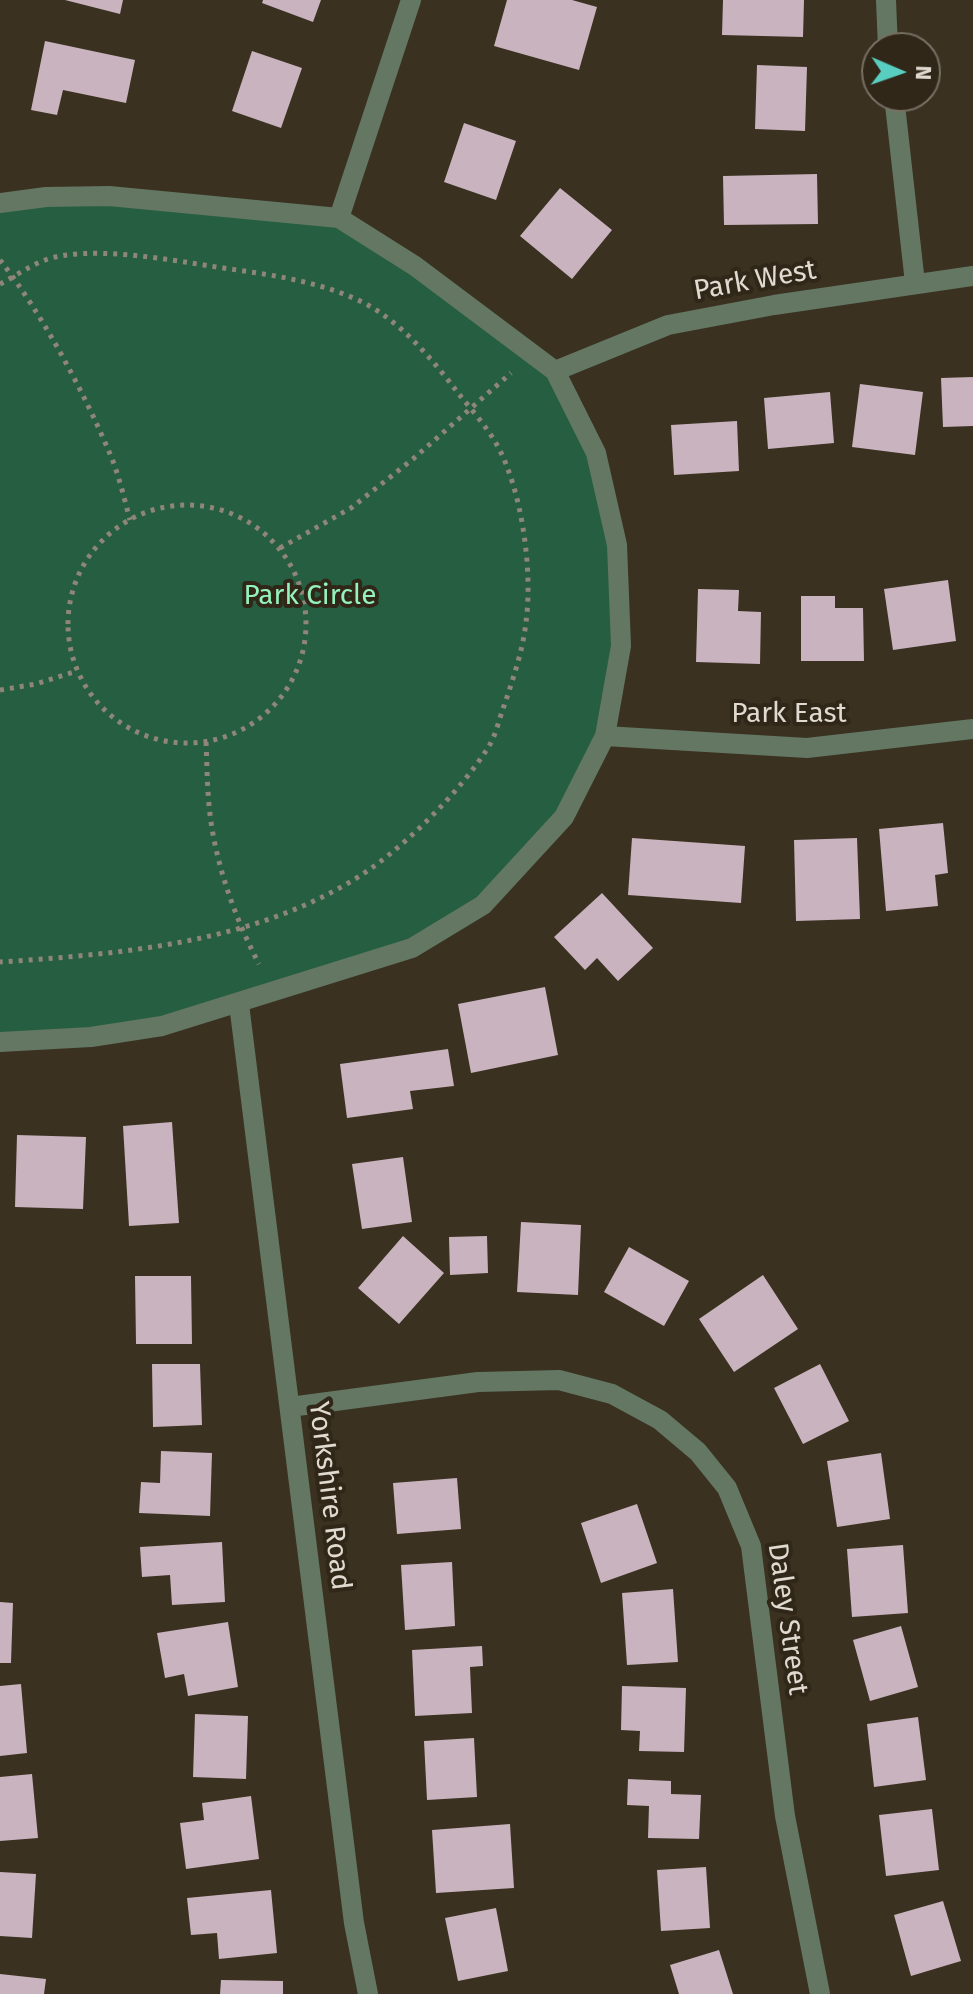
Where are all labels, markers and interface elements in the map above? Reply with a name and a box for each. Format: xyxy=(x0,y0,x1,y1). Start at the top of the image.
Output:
north arrow xyxy=(861,32,941,112)
text: N xyxy=(910,65,937,81)
street label: Park West xyxy=(691,254,819,308)
park label: Park Circle xyxy=(244,579,376,613)
street label: Park East xyxy=(731,697,847,731)
street label: Yorkshire Road xyxy=(301,1400,357,1592)
street label: Daley Street xyxy=(760,1541,814,1697)

